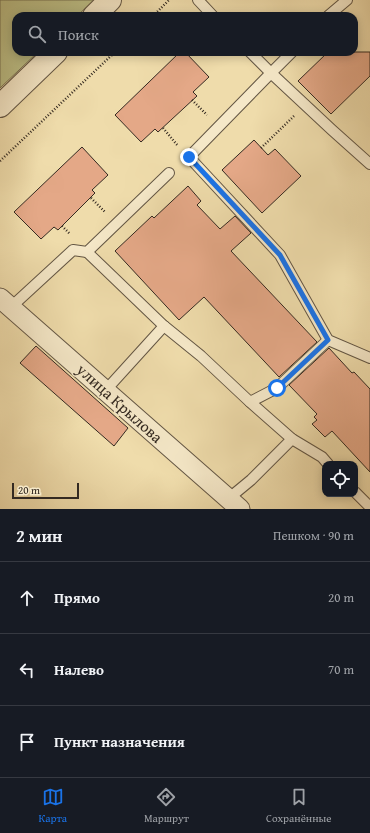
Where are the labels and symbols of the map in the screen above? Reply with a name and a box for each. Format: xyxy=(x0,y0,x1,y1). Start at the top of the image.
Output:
route end xyxy=(180,148,198,166)
street label: улица Крылова xyxy=(71,357,169,449)
route start xyxy=(268,379,286,397)
scale bar xyxy=(12,481,79,500)

